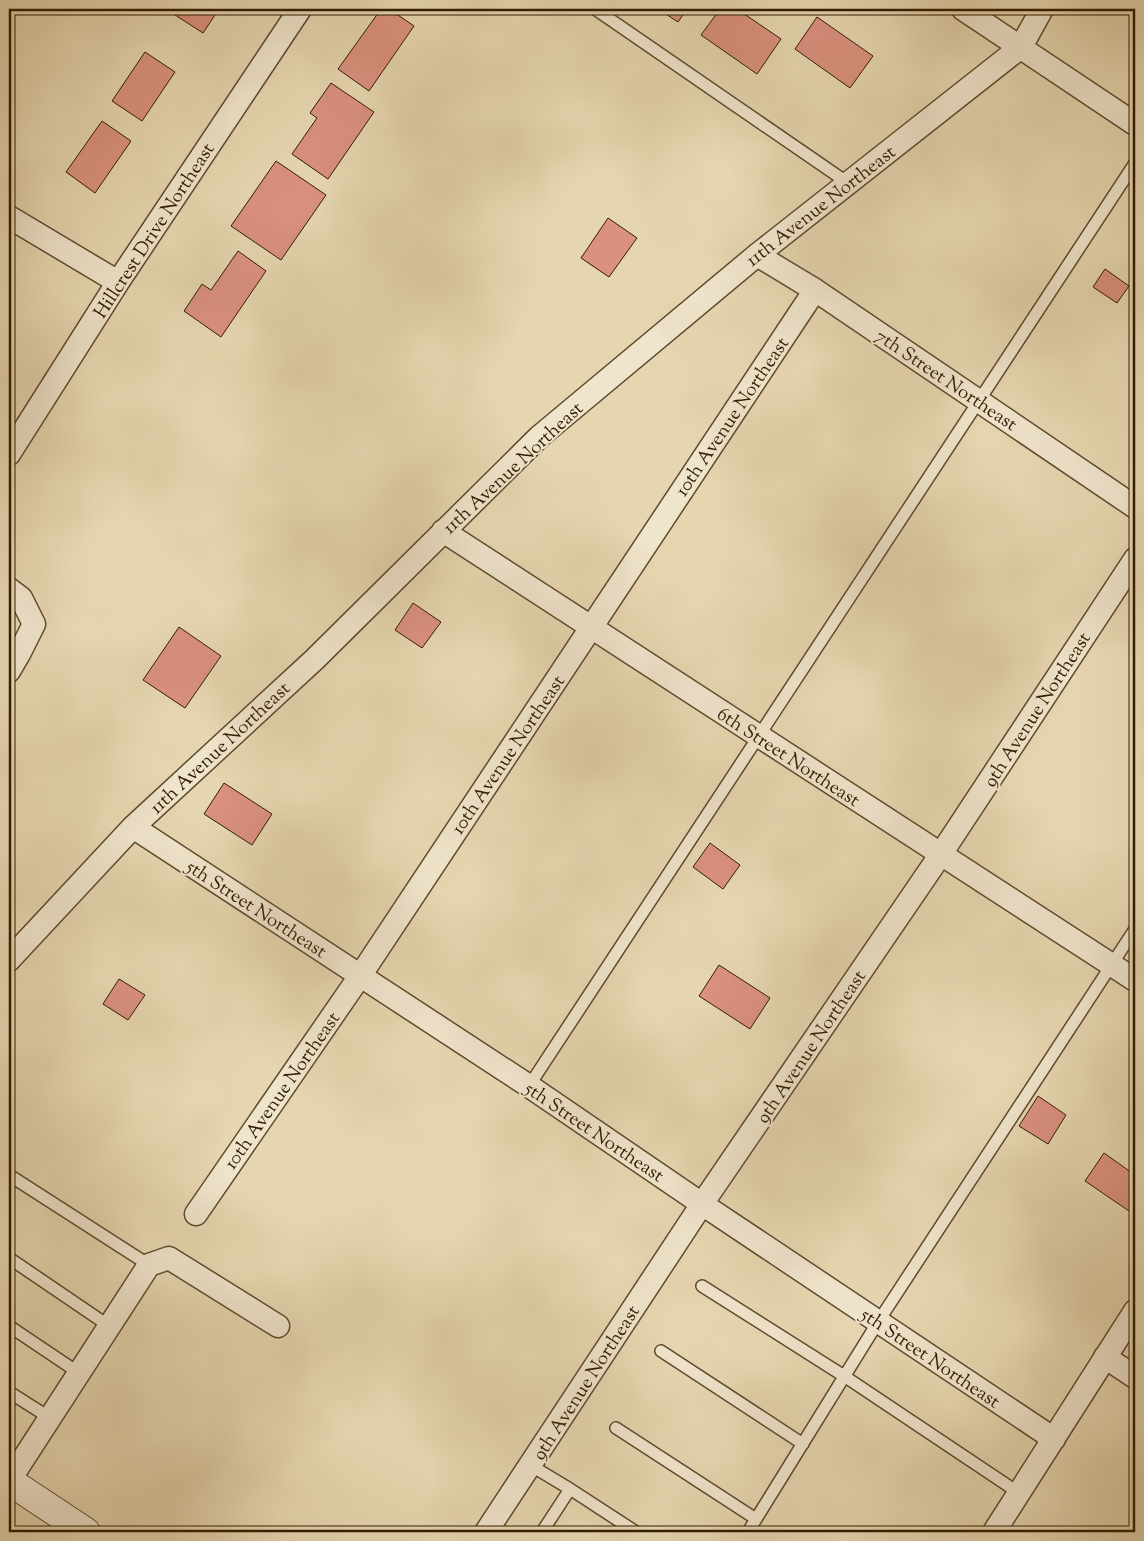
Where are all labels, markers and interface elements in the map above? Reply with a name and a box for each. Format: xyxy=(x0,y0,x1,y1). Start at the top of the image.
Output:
street label: Hillcrest Drive Northeast xyxy=(88,138,222,325)
street label: 11th Avenue Northeast xyxy=(741,140,903,274)
street label: 7th Street Northeast xyxy=(869,324,1022,439)
street label: 10th Avenue Northeast xyxy=(670,332,797,502)
street label: 11th Avenue Northeast xyxy=(437,396,590,541)
street label: 9th Avenue Northeast xyxy=(978,627,1099,793)
street label: 10th Avenue Northeast xyxy=(446,670,573,840)
street label: 11th Avenue Northeast xyxy=(144,676,297,821)
street label: 6th Street Northeast xyxy=(711,702,865,815)
street label: 5th Street Northeast xyxy=(179,854,332,966)
street label: 9th Avenue Northeast xyxy=(751,965,874,1129)
street label: 10th Avenue Northeast xyxy=(218,1007,348,1176)
street label: 5th Street Northeast xyxy=(518,1076,669,1190)
street label: 9th Avenue Northeast xyxy=(527,1300,648,1466)
street label: 5th Street Northeast xyxy=(854,1302,1005,1416)

